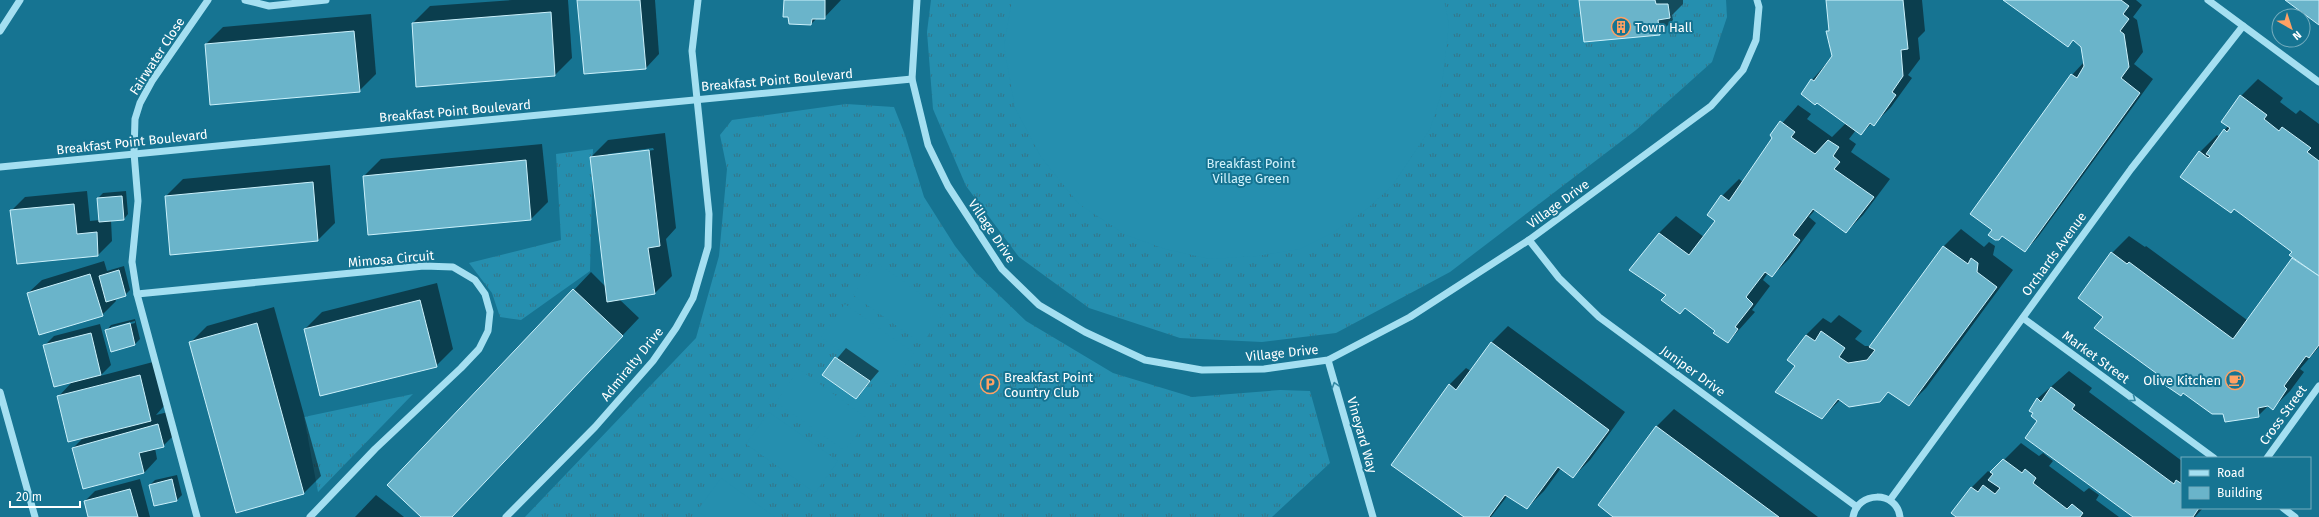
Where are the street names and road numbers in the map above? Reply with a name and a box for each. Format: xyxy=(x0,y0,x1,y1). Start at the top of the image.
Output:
street label: Fairwater Close xyxy=(126,14,188,98)
street label: Breakfast Point Boulevard xyxy=(701,66,853,94)
street label: Breakfast Point Boulevard xyxy=(379,97,531,125)
street label: Breakfast Point Boulevard xyxy=(56,127,208,157)
street label: Village Drive xyxy=(1524,176,1592,232)
street label: Village Drive xyxy=(965,197,1019,265)
street label: Orchards Avenue xyxy=(2019,209,2089,299)
street label: Mimosa Circuit xyxy=(347,248,435,270)
street label: Admiralty Drive xyxy=(598,324,666,404)
street label: Market Street xyxy=(2060,328,2133,387)
street label: Village Drive xyxy=(1245,342,1319,364)
street label: Juniper Drive xyxy=(1658,342,1728,400)
street label: Cross Street xyxy=(2256,382,2310,448)
street label: Vineyard Way xyxy=(1344,395,1380,475)

